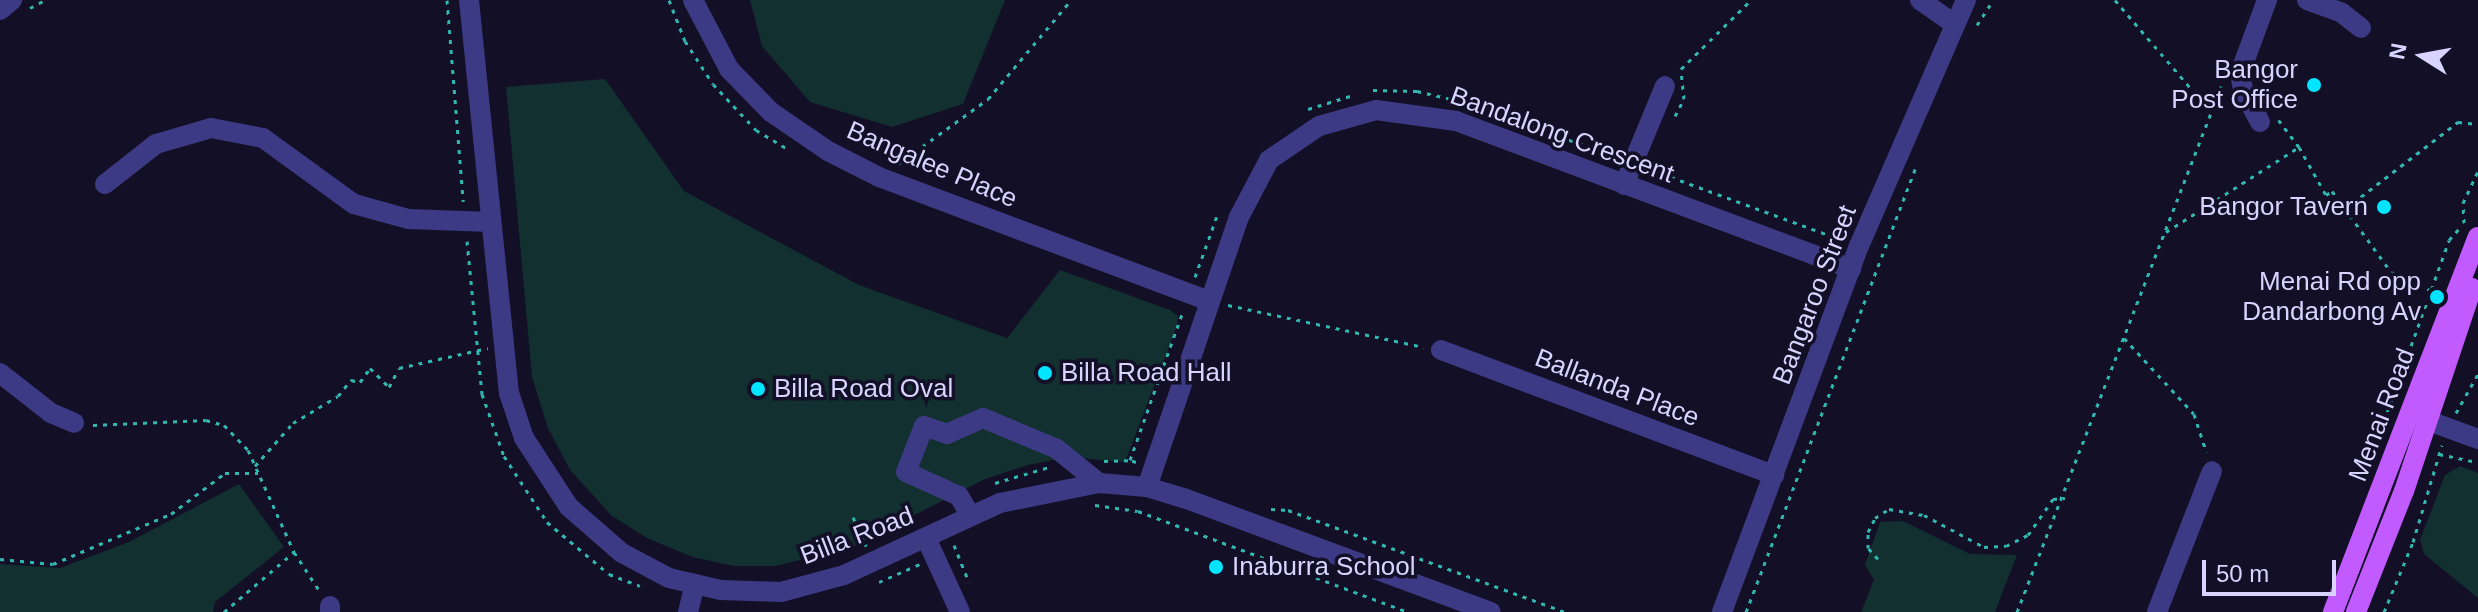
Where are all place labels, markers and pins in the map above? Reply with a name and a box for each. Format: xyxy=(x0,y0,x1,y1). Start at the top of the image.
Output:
place label: Bangor Post Office xyxy=(2171,54,2298,116)
marker: Bangor Post Office xyxy=(2305,76,2323,94)
place label: Bangor Tavern xyxy=(2199,191,2368,223)
marker: Bangor Tavern xyxy=(2375,198,2393,216)
place label: Menai Rd opp Dandarbong Av xyxy=(2241,266,2421,328)
marker: Menai Rd opp Dandarbong Av xyxy=(2428,288,2446,306)
place label: Billa Road Hall xyxy=(1061,357,1232,389)
marker: Billa Road Hall xyxy=(1036,364,1054,382)
place label: Billa Road Oval xyxy=(774,373,953,405)
marker: Billa Road Oval xyxy=(749,380,767,398)
place label: Inaburra School xyxy=(1232,551,1416,583)
marker: Inaburra School xyxy=(1207,558,1225,576)

